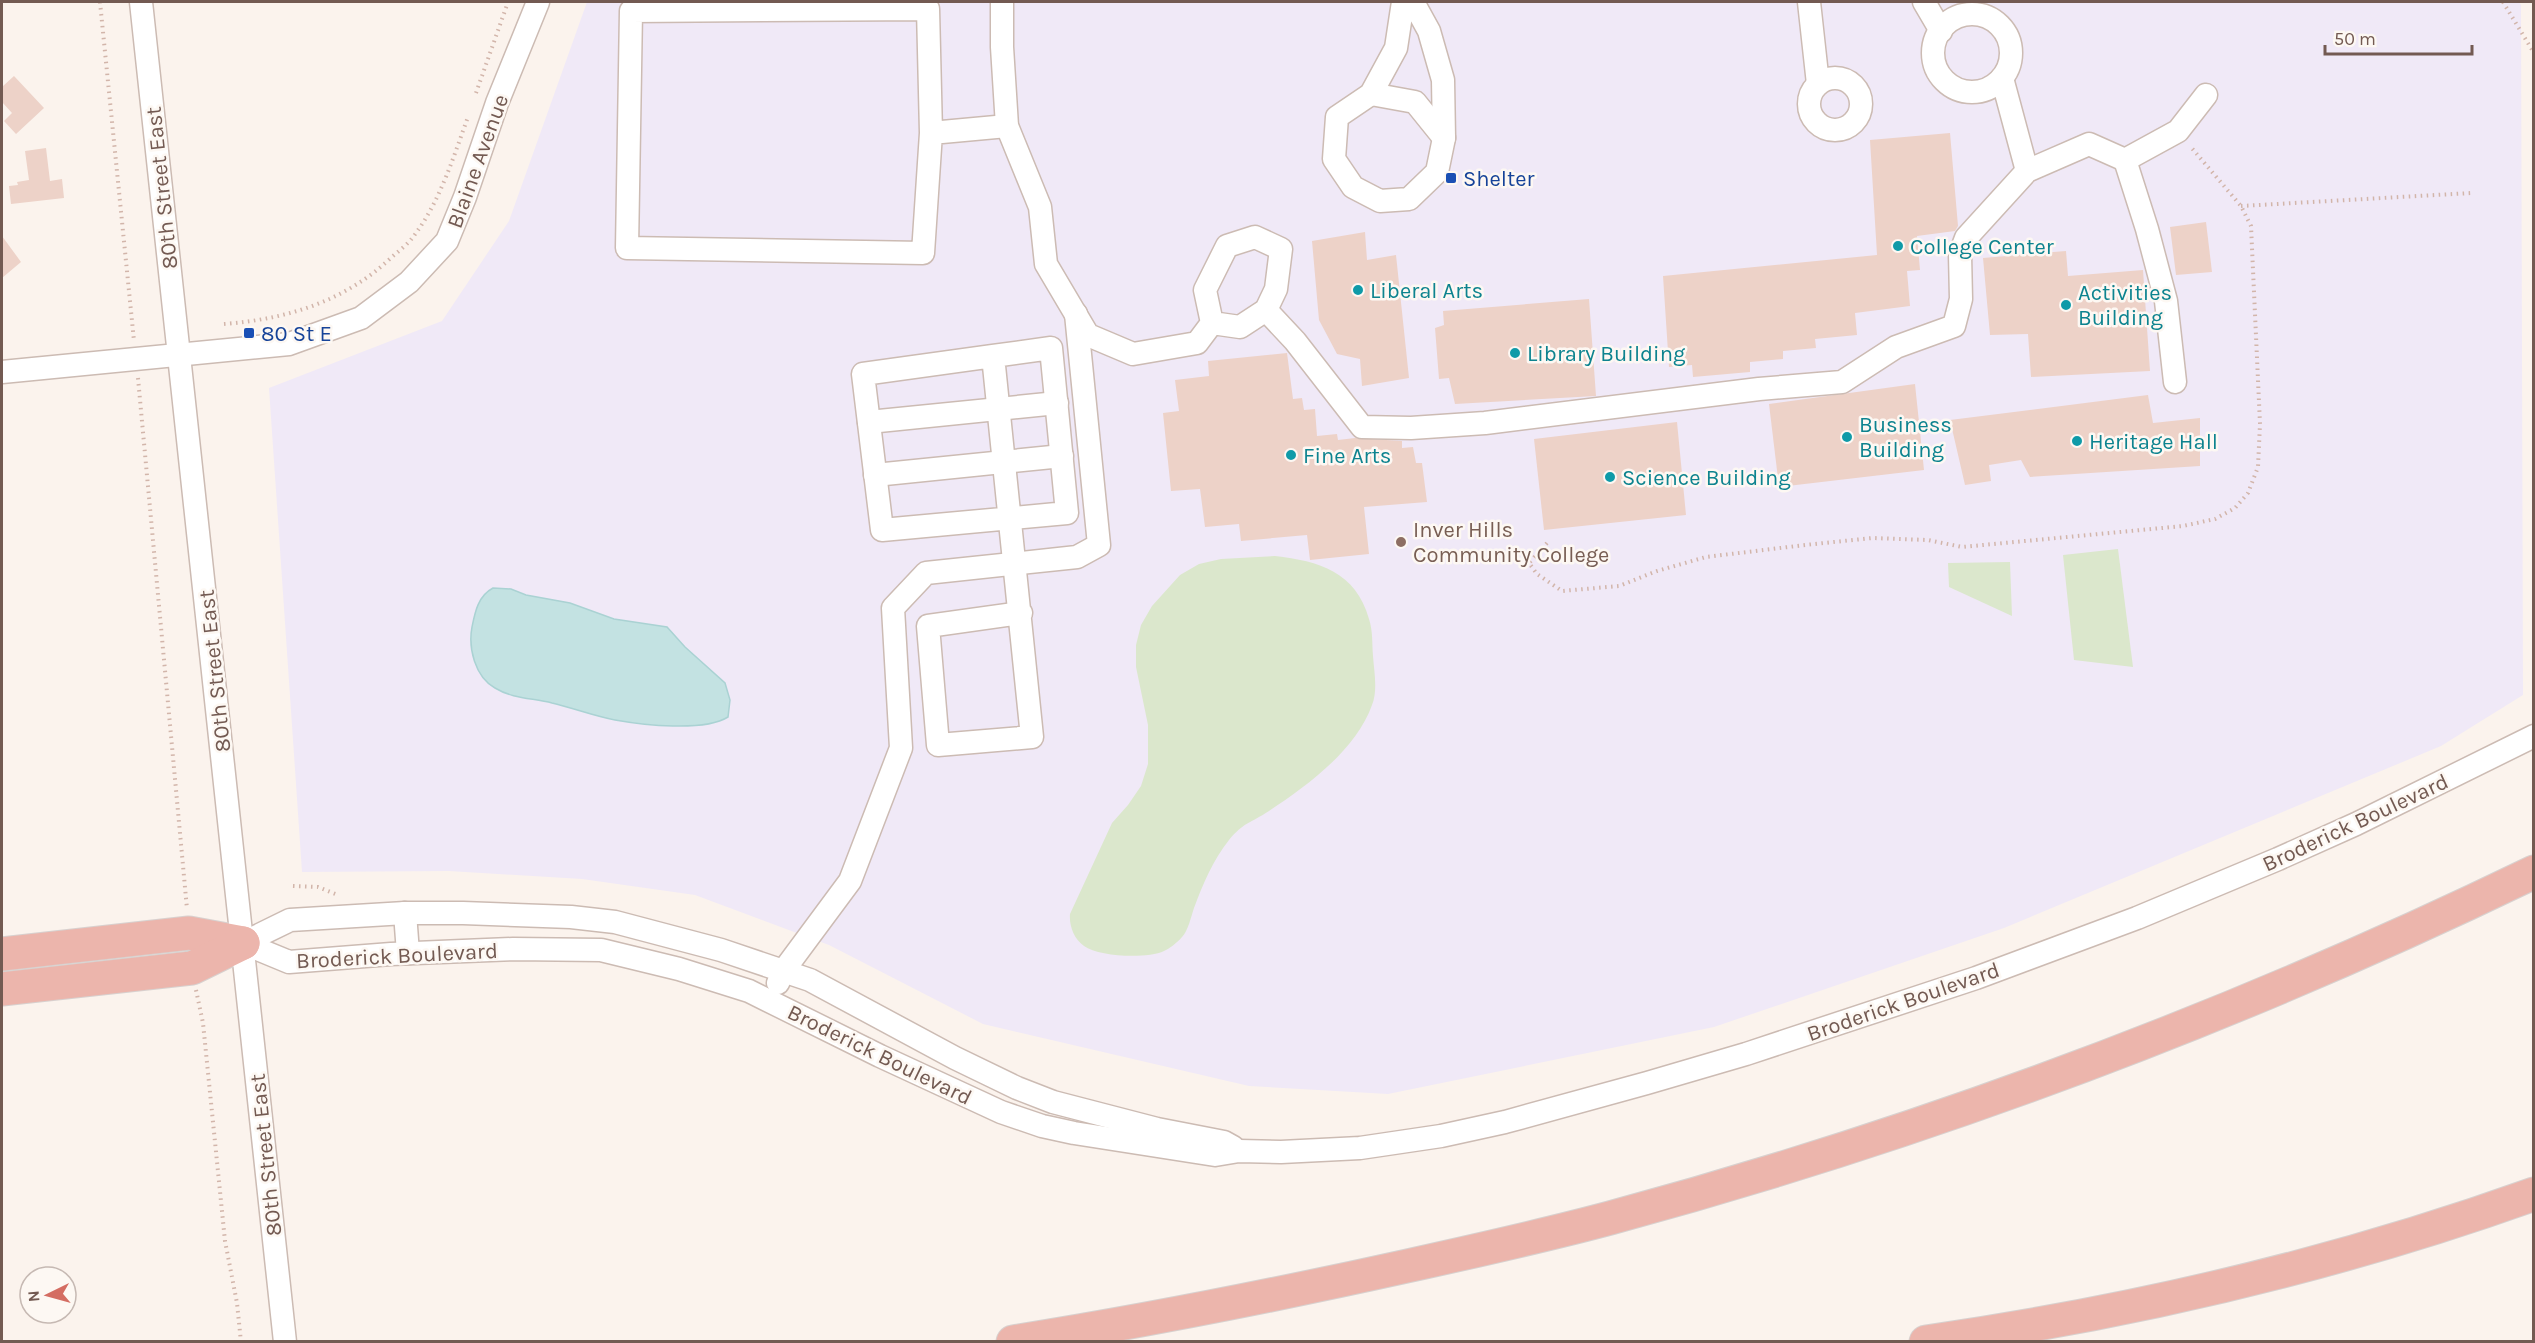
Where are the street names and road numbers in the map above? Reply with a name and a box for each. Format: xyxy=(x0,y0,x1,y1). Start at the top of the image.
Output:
street label: Blaine Avenue xyxy=(442,91,514,232)
street label: 80th Street East xyxy=(141,105,183,270)
street label: 80th Street East xyxy=(194,588,236,753)
street label: Broderick Boulevard xyxy=(2258,768,2452,877)
street label: Broderick Boulevard xyxy=(295,938,499,974)
street label: Broderick Boulevard xyxy=(1804,957,2003,1047)
street label: Broderick Boulevard xyxy=(783,999,976,1111)
street label: 80th Street East xyxy=(245,1072,287,1237)

